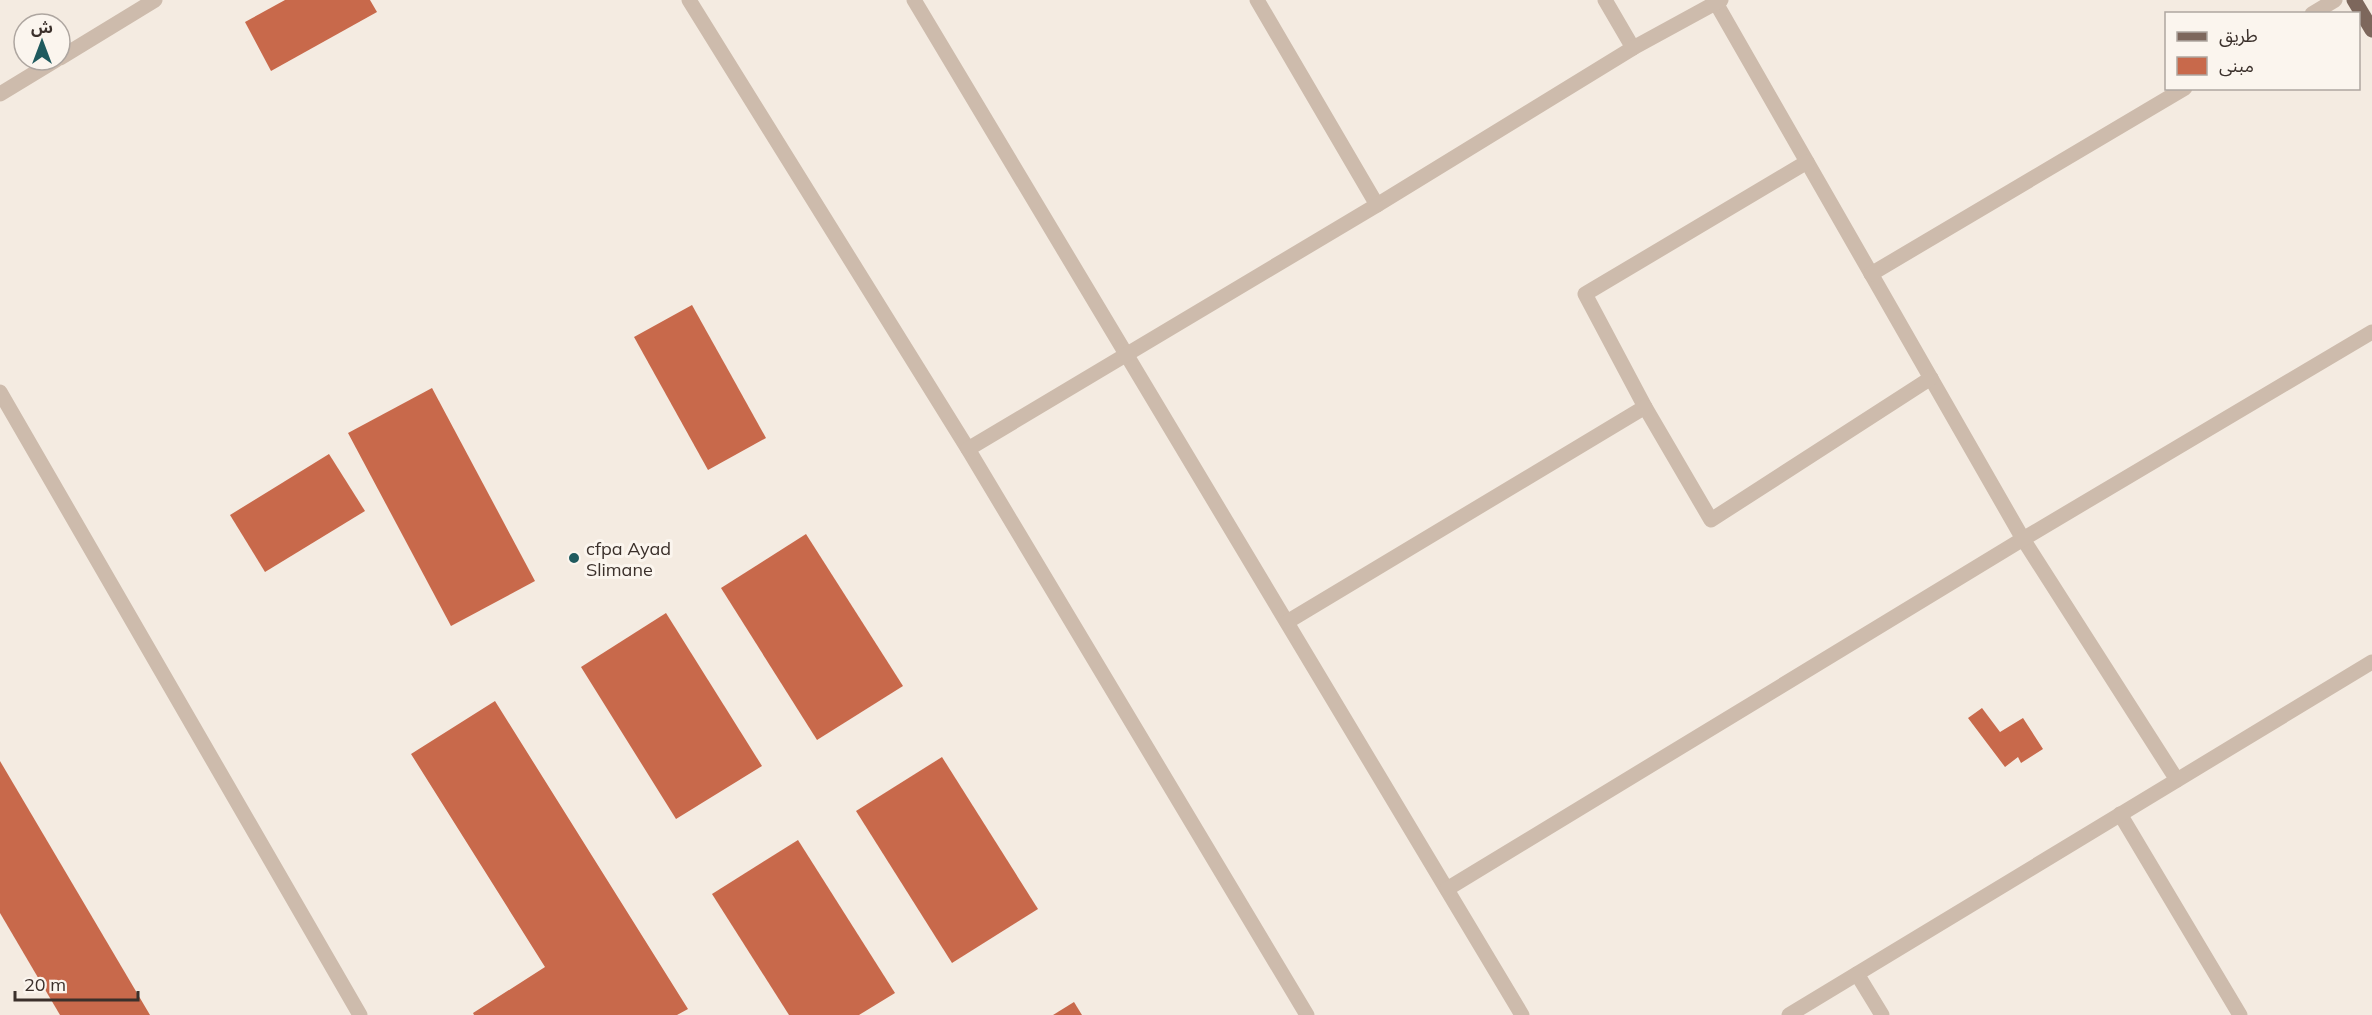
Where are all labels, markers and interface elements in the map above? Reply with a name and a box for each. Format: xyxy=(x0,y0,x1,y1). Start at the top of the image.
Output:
north arrow xyxy=(12,12,72,72)
legend xyxy=(2165,12,2360,90)
text: ش xyxy=(31,17,53,37)
text: طريق xyxy=(2219,24,2258,47)
text: مبنى xyxy=(2219,54,2254,77)
place label: cfpa Ayad Slimane xyxy=(586,537,671,581)
marker: cfpa Ayad Slimane xyxy=(567,551,581,565)
scale bar xyxy=(15,964,138,1002)
text: 20 m xyxy=(24,973,66,996)

